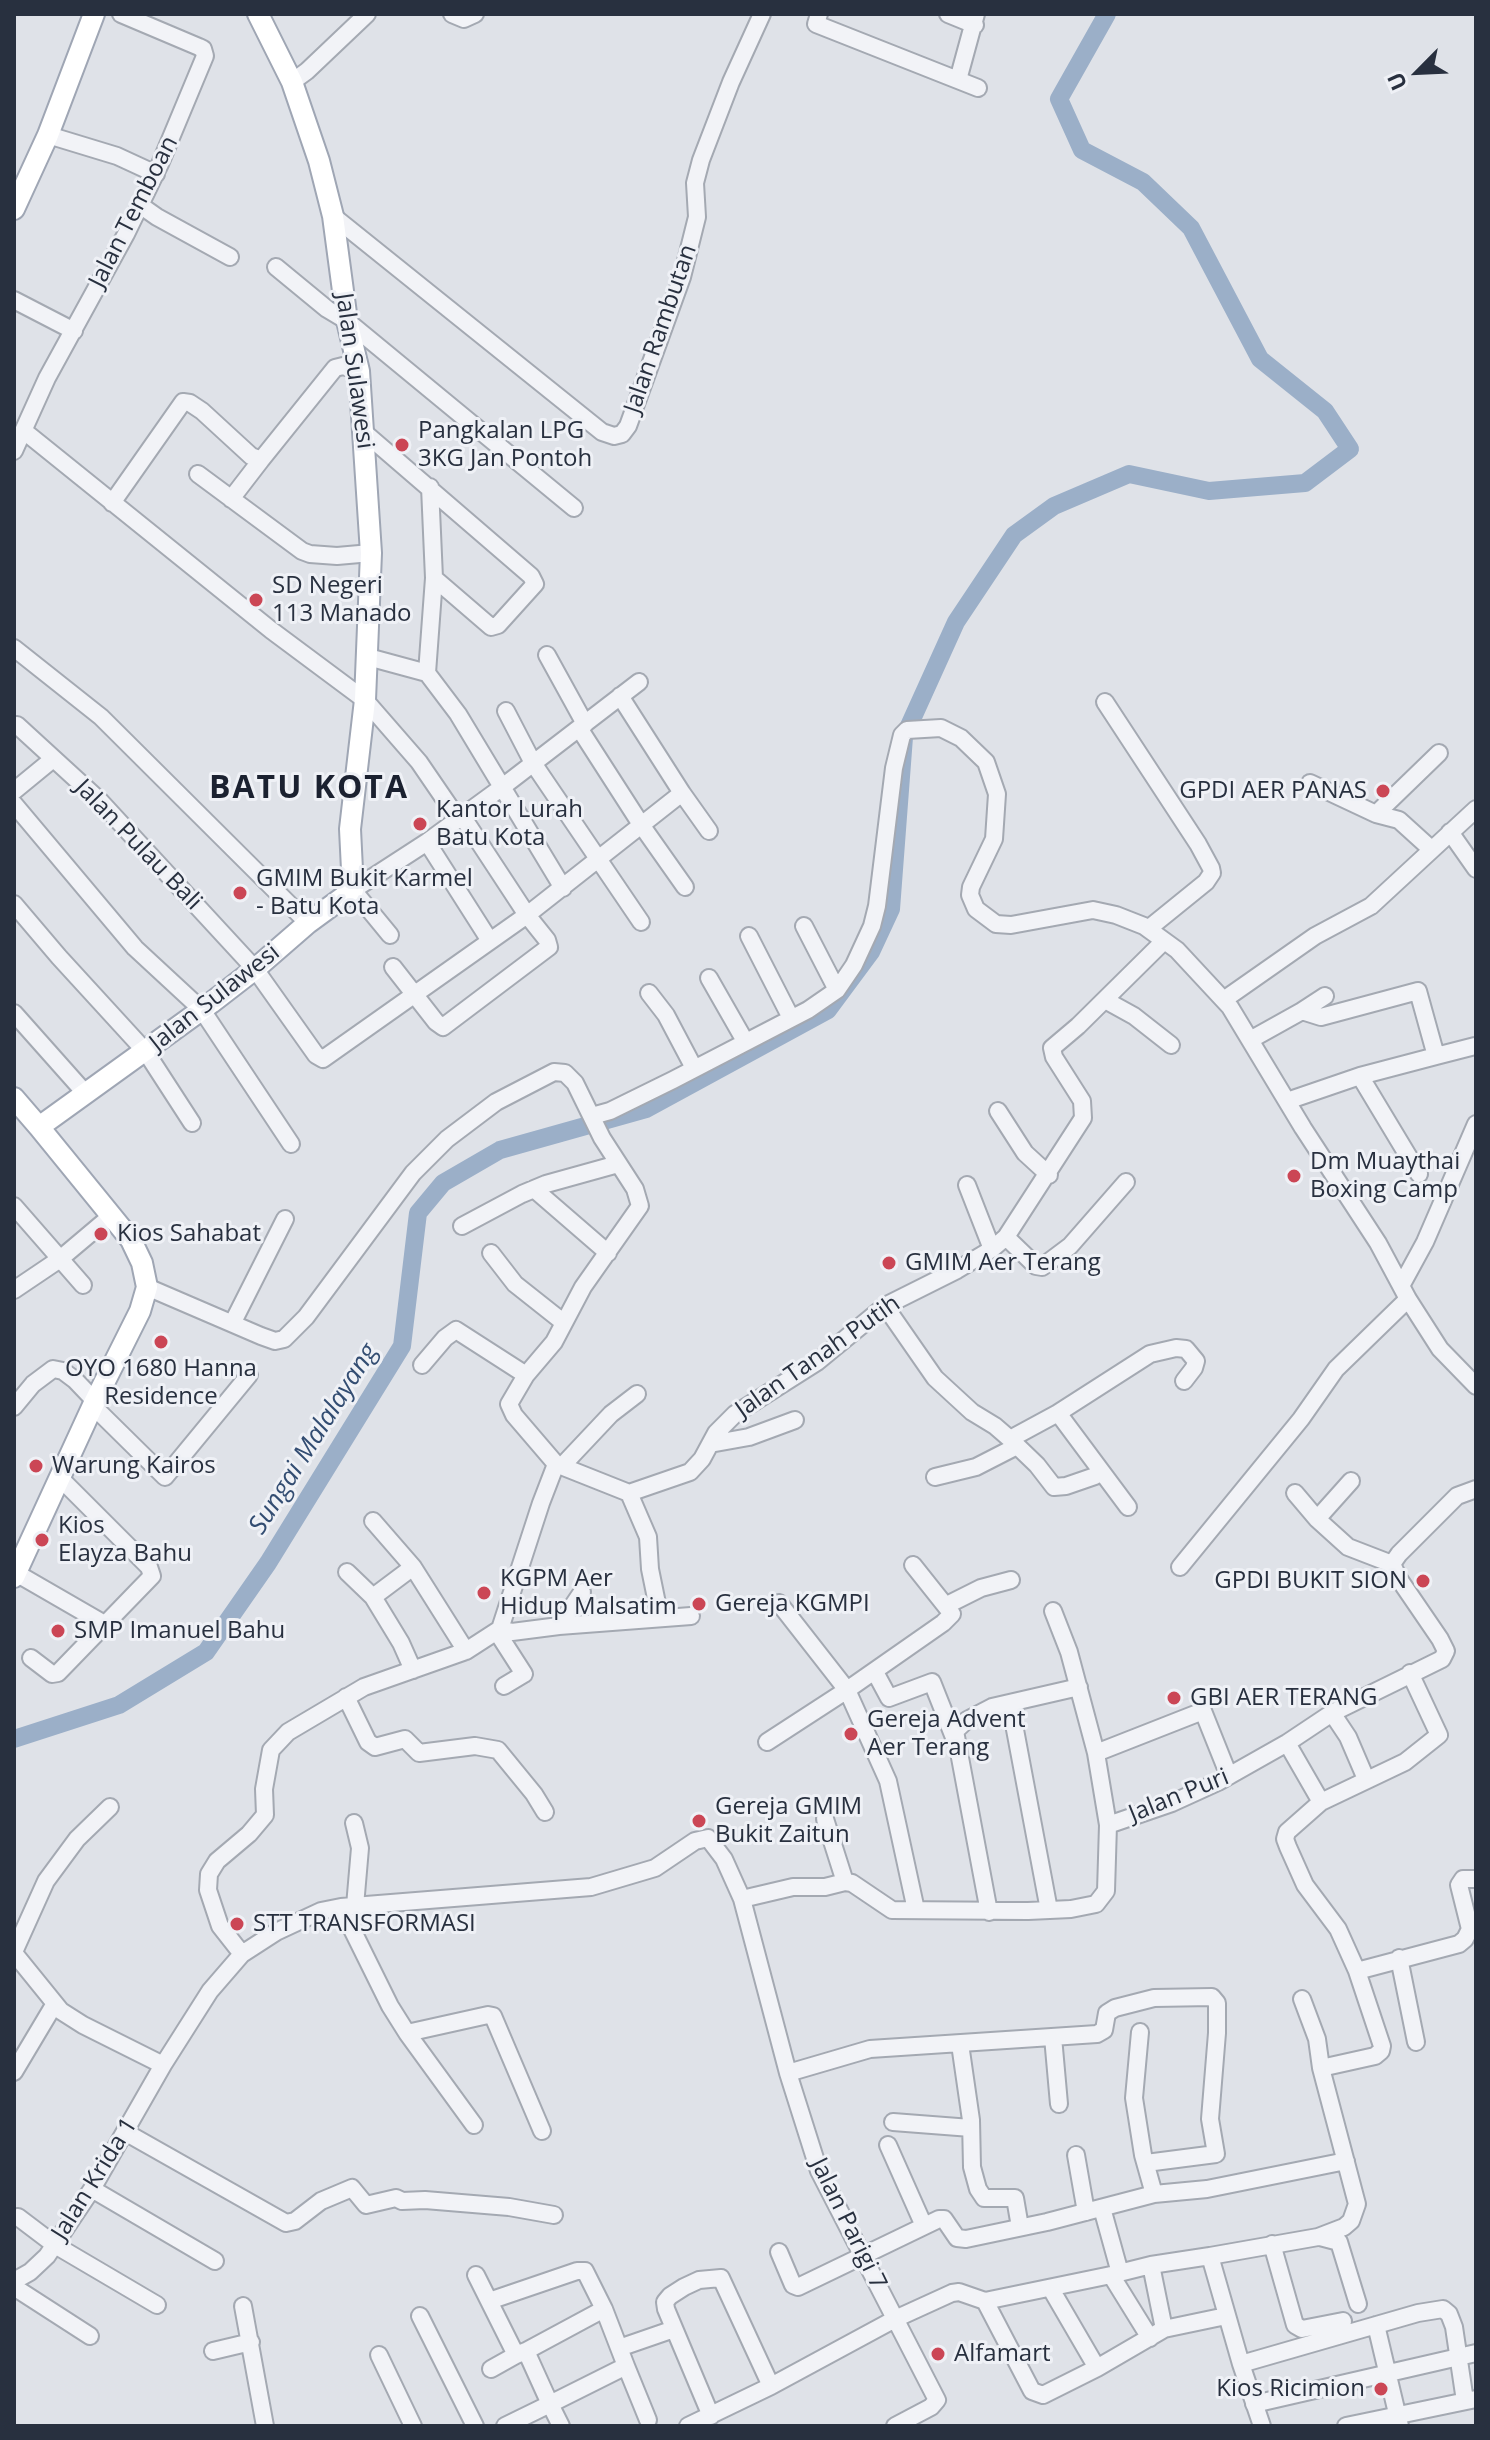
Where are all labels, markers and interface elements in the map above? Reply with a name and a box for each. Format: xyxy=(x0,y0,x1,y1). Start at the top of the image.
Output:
north arrow xyxy=(1378,32,1458,112)
text: U xyxy=(1379,68,1413,95)
street label: Jalan Temboan xyxy=(83,131,185,293)
street label: Jalan Rambutan xyxy=(619,241,703,417)
street label: Jalan Sulawesi xyxy=(329,291,379,451)
place label: Pangkalan LPG 3KG Jan Pontoh xyxy=(418,417,592,473)
marker: Pangkalan LPG 3KG Jan Pontoh xyxy=(393,436,411,454)
place label: SD Negeri 113 Manado xyxy=(272,572,412,628)
marker: SD Negeri 113 Manado xyxy=(247,591,265,609)
district label: BATU KOTA xyxy=(209,770,409,808)
street label: Jalan Pulau Bali xyxy=(68,774,208,916)
place label: GPDI AER PANAS xyxy=(1179,777,1367,805)
marker: GPDI AER PANAS xyxy=(1374,782,1392,800)
place label: Kantor Lurah Batu Kota xyxy=(436,796,583,852)
marker: Kantor Lurah Batu Kota xyxy=(411,815,429,833)
place label: GMIM Bukit Karmel - Batu Kota xyxy=(256,865,473,921)
marker: GMIM Bukit Karmel - Batu Kota xyxy=(231,884,249,902)
street label: Jalan Sulawesi xyxy=(144,938,286,1058)
place label: Dm Muaythai Boxing Camp xyxy=(1310,1148,1460,1204)
marker: Dm Muaythai Boxing Camp xyxy=(1285,1167,1303,1185)
place label: Kios Sahabat xyxy=(117,1220,261,1248)
marker: Kios Sahabat xyxy=(92,1225,110,1243)
place label: GMIM Aer Terang xyxy=(905,1249,1101,1277)
marker: GMIM Aer Terang xyxy=(880,1254,898,1272)
street label: Jalan Tanah Putih xyxy=(730,1290,906,1424)
marker: OYO 1680 Hanna Residence xyxy=(152,1333,170,1351)
water label: Sungai Malalayang xyxy=(243,1338,385,1540)
place label: OYO 1680 Hanna Residence xyxy=(65,1355,257,1411)
place label: Warung Kairos xyxy=(52,1452,216,1480)
marker: Warung Kairos xyxy=(27,1457,45,1475)
place label: Kios Elayza Bahu xyxy=(58,1512,192,1568)
marker: Kios Elayza Bahu xyxy=(33,1531,51,1549)
place label: KGPM Aer Hidup Malsatim xyxy=(500,1565,677,1621)
place label: GPDI BUKIT SION xyxy=(1214,1567,1407,1595)
marker: GPDI BUKIT SION xyxy=(1414,1572,1432,1590)
marker: KGPM Aer Hidup Malsatim xyxy=(475,1584,493,1602)
place label: Gereja KGMPI xyxy=(715,1590,870,1618)
marker: Gereja KGMPI xyxy=(690,1595,708,1613)
place label: SMP Imanuel Bahu xyxy=(74,1617,285,1645)
marker: SMP Imanuel Bahu xyxy=(49,1622,67,1640)
place label: GBI AER TERANG xyxy=(1190,1684,1378,1712)
marker: GBI AER TERANG xyxy=(1165,1689,1183,1707)
place label: Gereja Advent Aer Terang xyxy=(867,1706,1025,1762)
marker: Gereja Advent Aer Terang xyxy=(842,1725,860,1743)
street label: Jalan Puri xyxy=(1125,1763,1233,1829)
place label: Gereja GMIM Bukit Zaitun xyxy=(715,1793,862,1849)
marker: Gereja GMIM Bukit Zaitun xyxy=(690,1812,708,1830)
place label: STT TRANSFORMASI xyxy=(253,1910,476,1938)
marker: STT TRANSFORMASI xyxy=(228,1915,246,1933)
street label: Jalan Krida 1 xyxy=(46,2113,144,2245)
street label: Jalan Parigi 7 xyxy=(804,2154,892,2294)
place label: Alfamart xyxy=(954,2340,1051,2368)
marker: Alfamart xyxy=(929,2345,947,2363)
place label: Kios Ricimion xyxy=(1216,2375,1365,2403)
marker: Kios Ricimion xyxy=(1372,2380,1390,2398)

